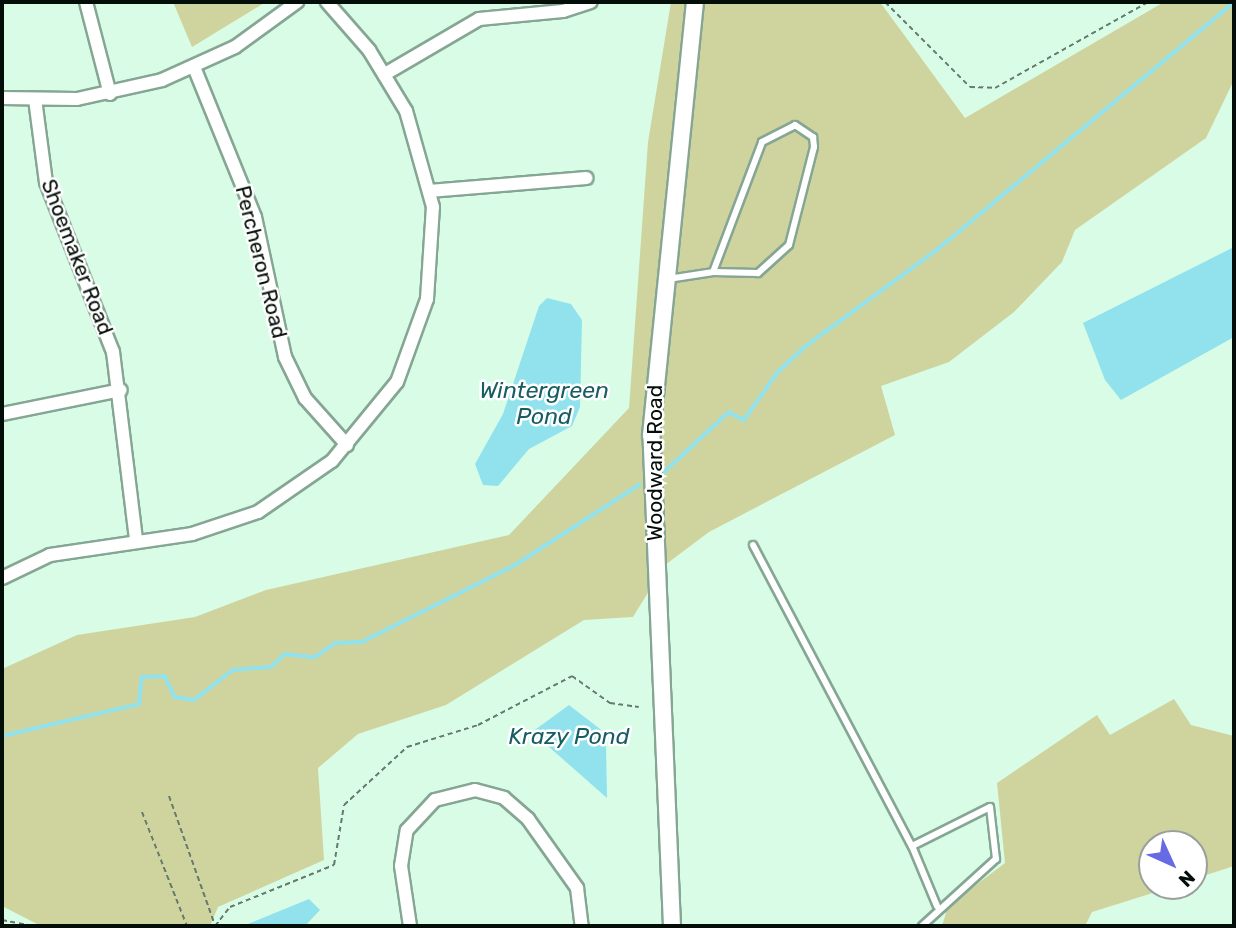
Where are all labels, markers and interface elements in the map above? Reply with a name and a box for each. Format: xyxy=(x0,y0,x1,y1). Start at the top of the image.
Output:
street label: Shoemaker Road xyxy=(36,176,118,338)
street label: Percheron Road xyxy=(230,183,292,341)
water label: Wintergreen Pond xyxy=(479,376,609,430)
street label: Woodward Road xyxy=(642,385,668,541)
water label: Krazy Pond xyxy=(508,722,630,750)
north arrow xyxy=(1138,830,1208,900)
text: N xyxy=(1174,866,1200,892)

